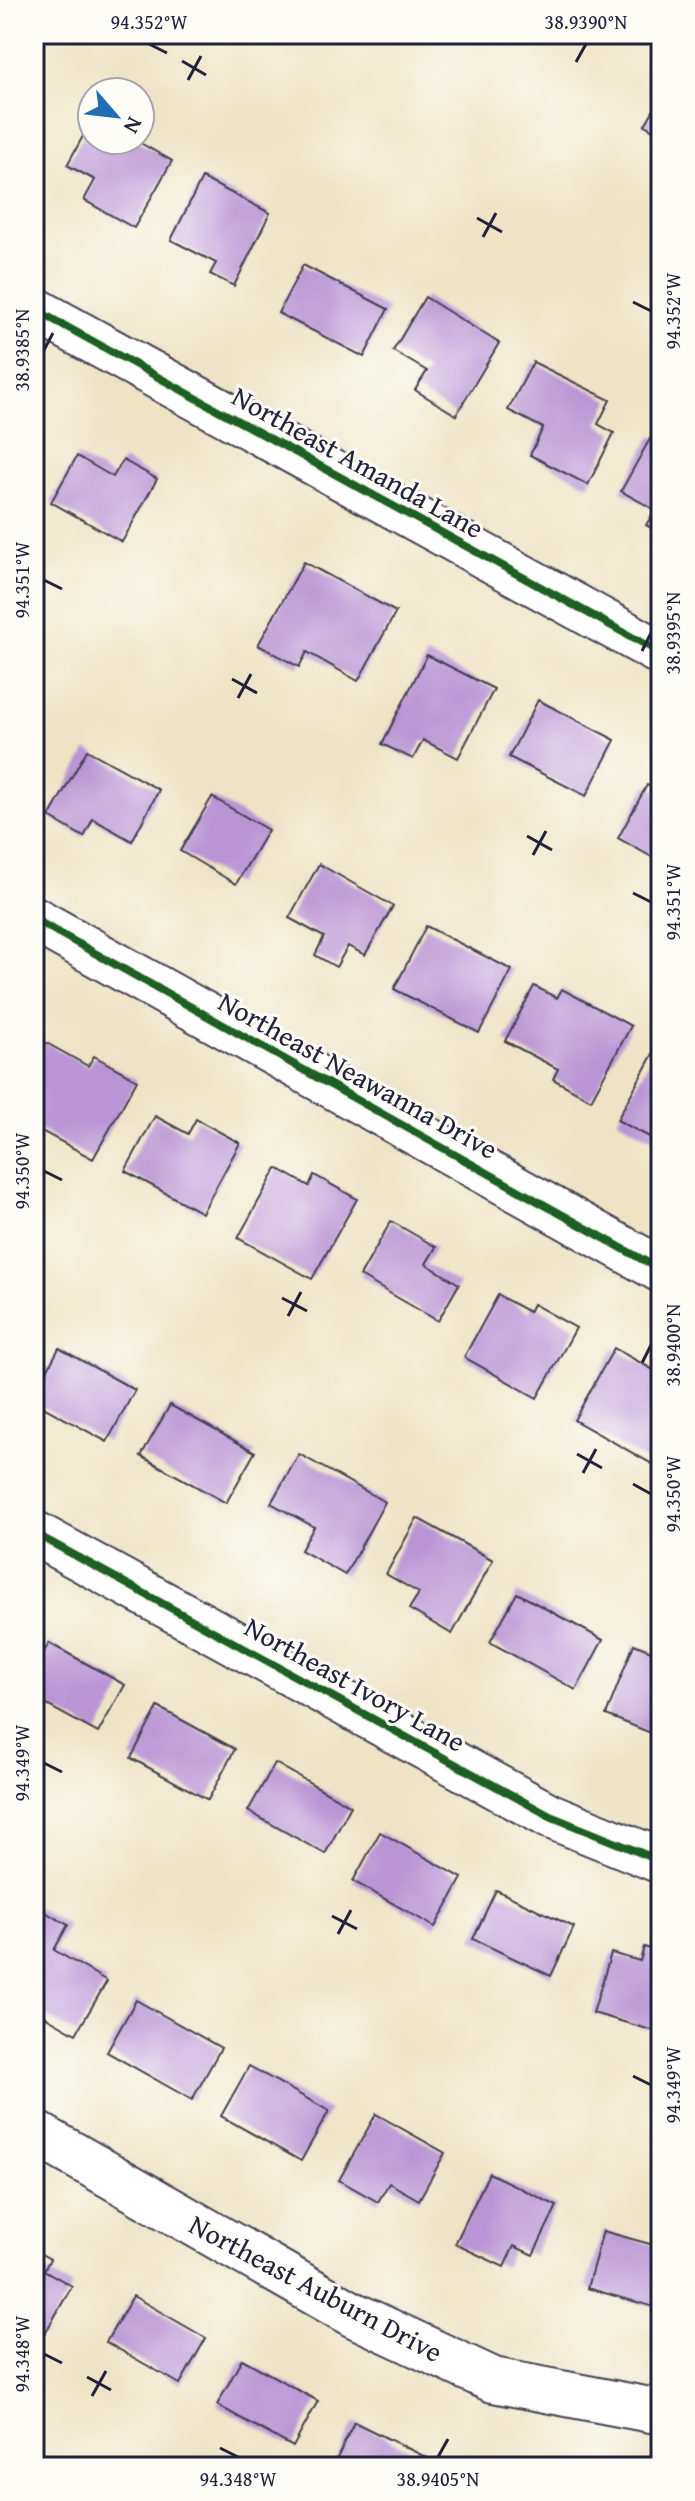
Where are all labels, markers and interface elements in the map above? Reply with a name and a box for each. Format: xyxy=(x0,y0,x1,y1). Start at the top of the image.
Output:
text: 94.352°W xyxy=(110,7,188,36)
text: 38.9390°N xyxy=(545,7,627,36)
north arrow xyxy=(76,76,156,156)
text: N xyxy=(116,111,151,140)
text: 94.352°W xyxy=(658,272,687,350)
text: 38.9385°N xyxy=(7,309,36,391)
street label: Northeast Amanda Lane xyxy=(225,375,492,548)
text: 94.351°W xyxy=(7,541,36,619)
text: 38.9395°N xyxy=(658,592,687,674)
text: 94.351°W xyxy=(658,863,687,941)
street label: Northeast Neawanna Drive xyxy=(211,981,505,1169)
text: 94.350°W xyxy=(7,1132,36,1210)
text: 38.9400°N xyxy=(658,1304,687,1386)
text: 94.350°W xyxy=(658,1455,687,1533)
street label: Northeast Ivory Lane xyxy=(237,1606,473,1761)
text: 94.349°W xyxy=(7,1724,36,1802)
text: 94.349°W xyxy=(658,2046,687,2124)
street label: Northeast Auburn Drive xyxy=(182,2203,450,2372)
text: 94.348°W xyxy=(7,2315,36,2393)
text: 94.348°W xyxy=(199,2464,277,2493)
text: 38.9405°N xyxy=(397,2464,479,2493)

